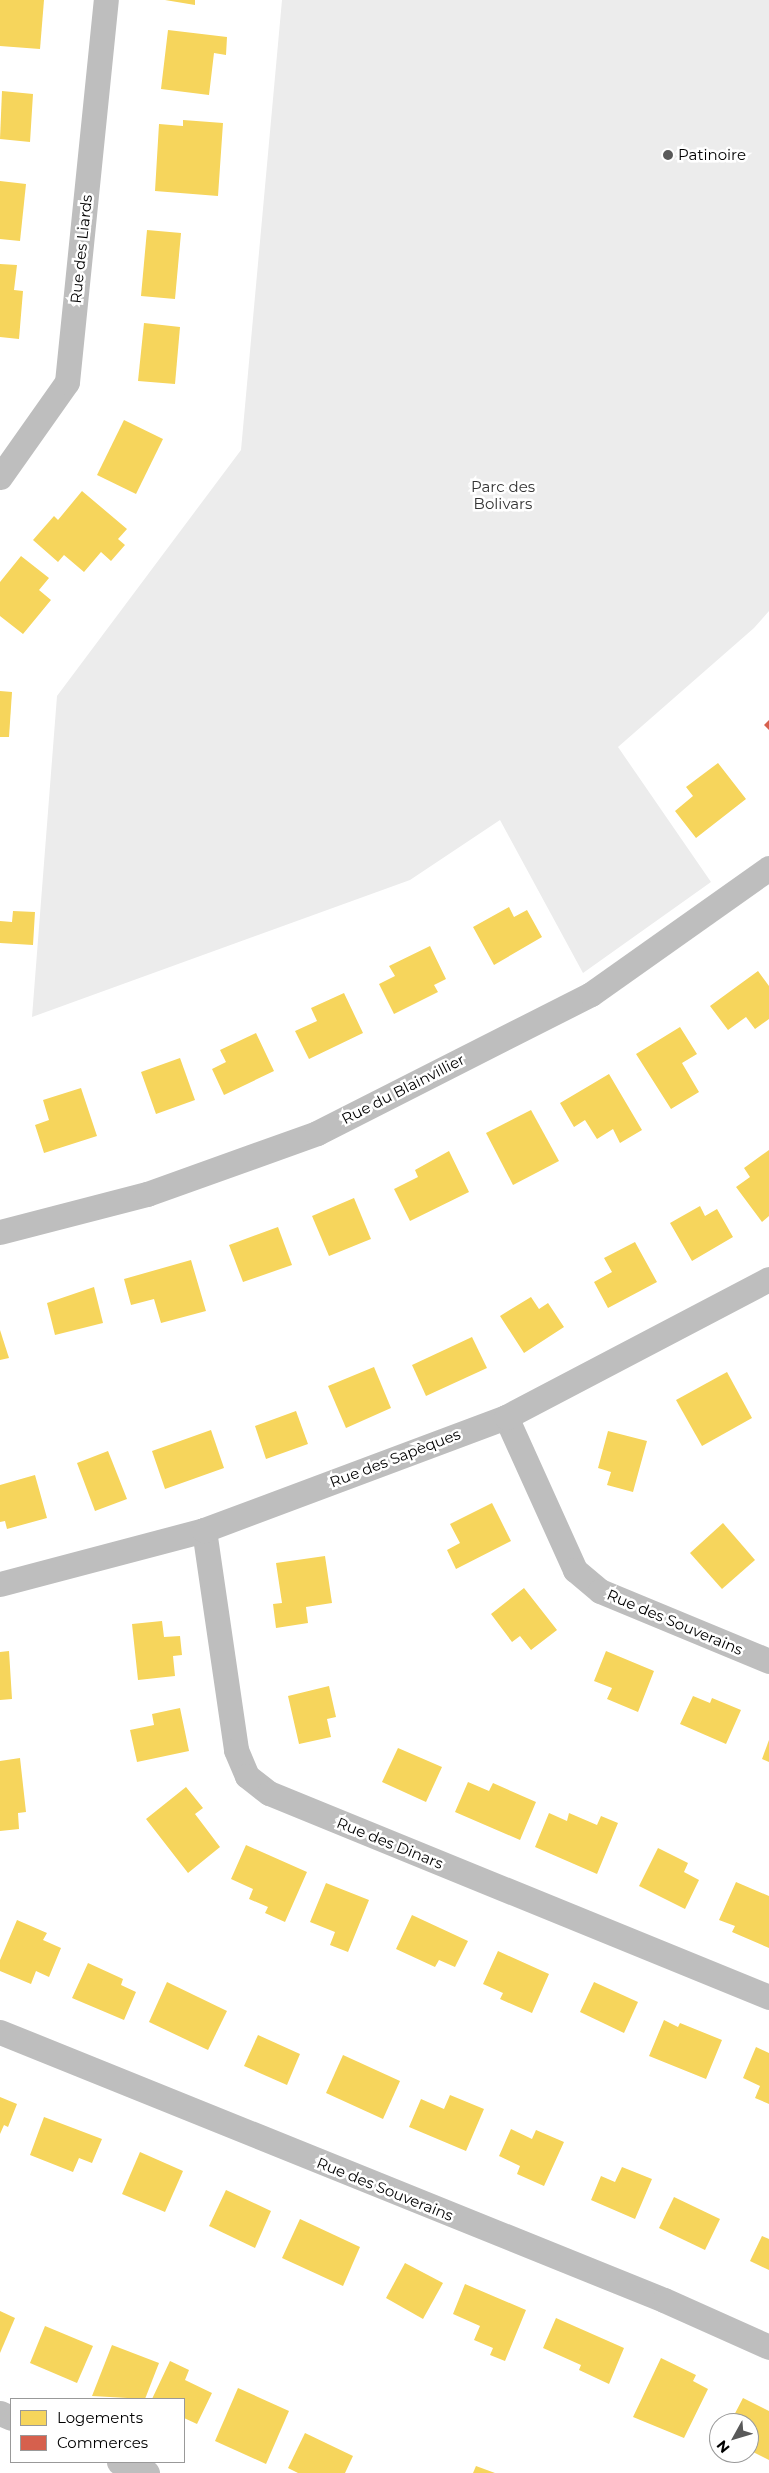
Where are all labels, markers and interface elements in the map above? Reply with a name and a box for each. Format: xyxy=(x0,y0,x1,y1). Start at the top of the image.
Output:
place label: Patinoire xyxy=(678,146,746,164)
marker: Patinoire xyxy=(662,149,674,161)
street label: Rue des Liards xyxy=(66,194,96,304)
park label: Parc des Bolivars xyxy=(471,477,535,512)
street label: Rue du Blainvillier xyxy=(338,1050,468,1128)
street label: Rue des Sapèques xyxy=(327,1425,463,1491)
street label: Rue des Souverains xyxy=(604,1585,746,1659)
street label: Rue des Dinars xyxy=(334,1813,446,1873)
street label: Rue des Souverains xyxy=(314,2153,456,2225)
legend xyxy=(10,2398,185,2463)
text: Logements xyxy=(57,2408,143,2427)
north arrow xyxy=(709,2413,759,2463)
text: Commerces xyxy=(57,2433,148,2452)
text: N xyxy=(713,2437,734,2457)

